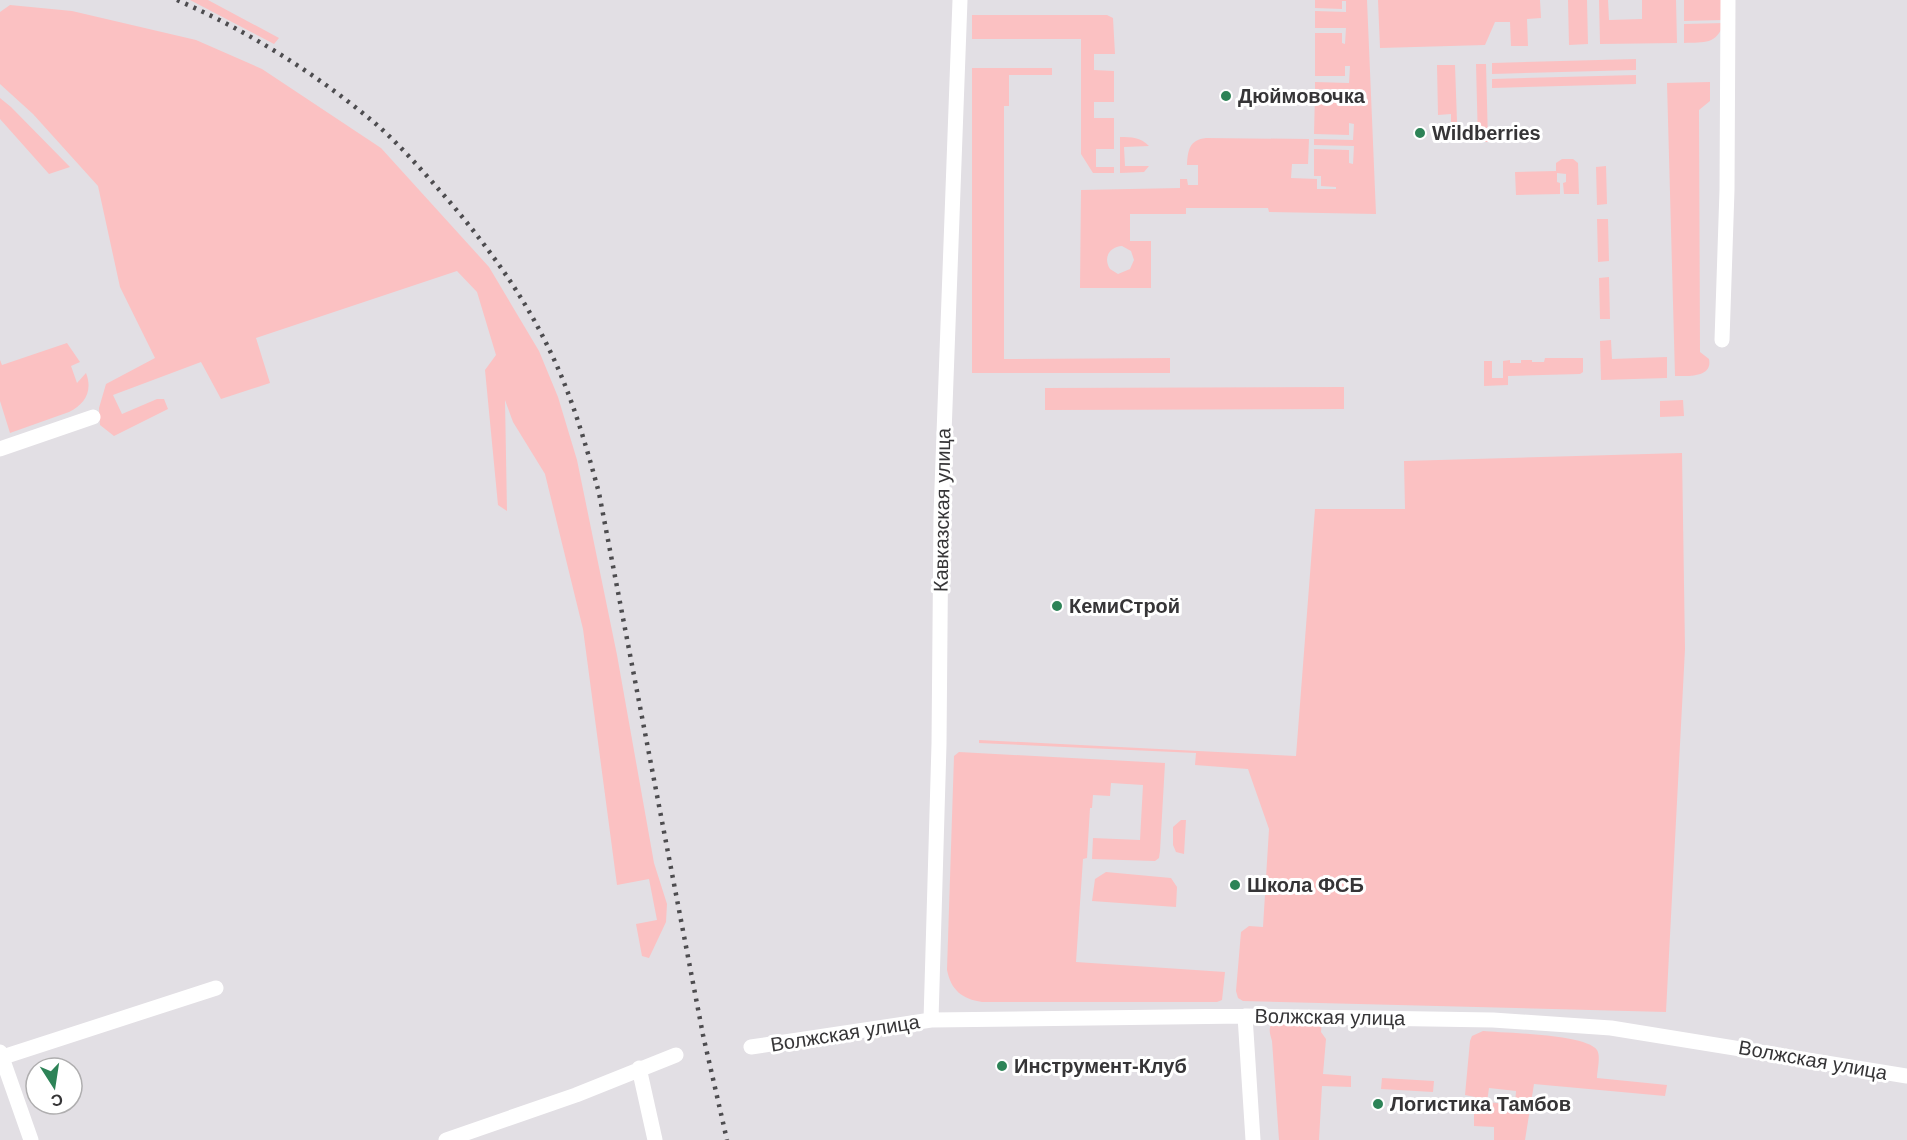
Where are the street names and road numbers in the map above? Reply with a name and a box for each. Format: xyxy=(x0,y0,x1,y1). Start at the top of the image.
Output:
street label: Кавказская улица xyxy=(930,427,954,592)
street label: Волжская улица xyxy=(1254,1005,1406,1029)
street label: Волжская улица xyxy=(769,1010,922,1056)
street label: Волжская улица xyxy=(1737,1036,1890,1084)

